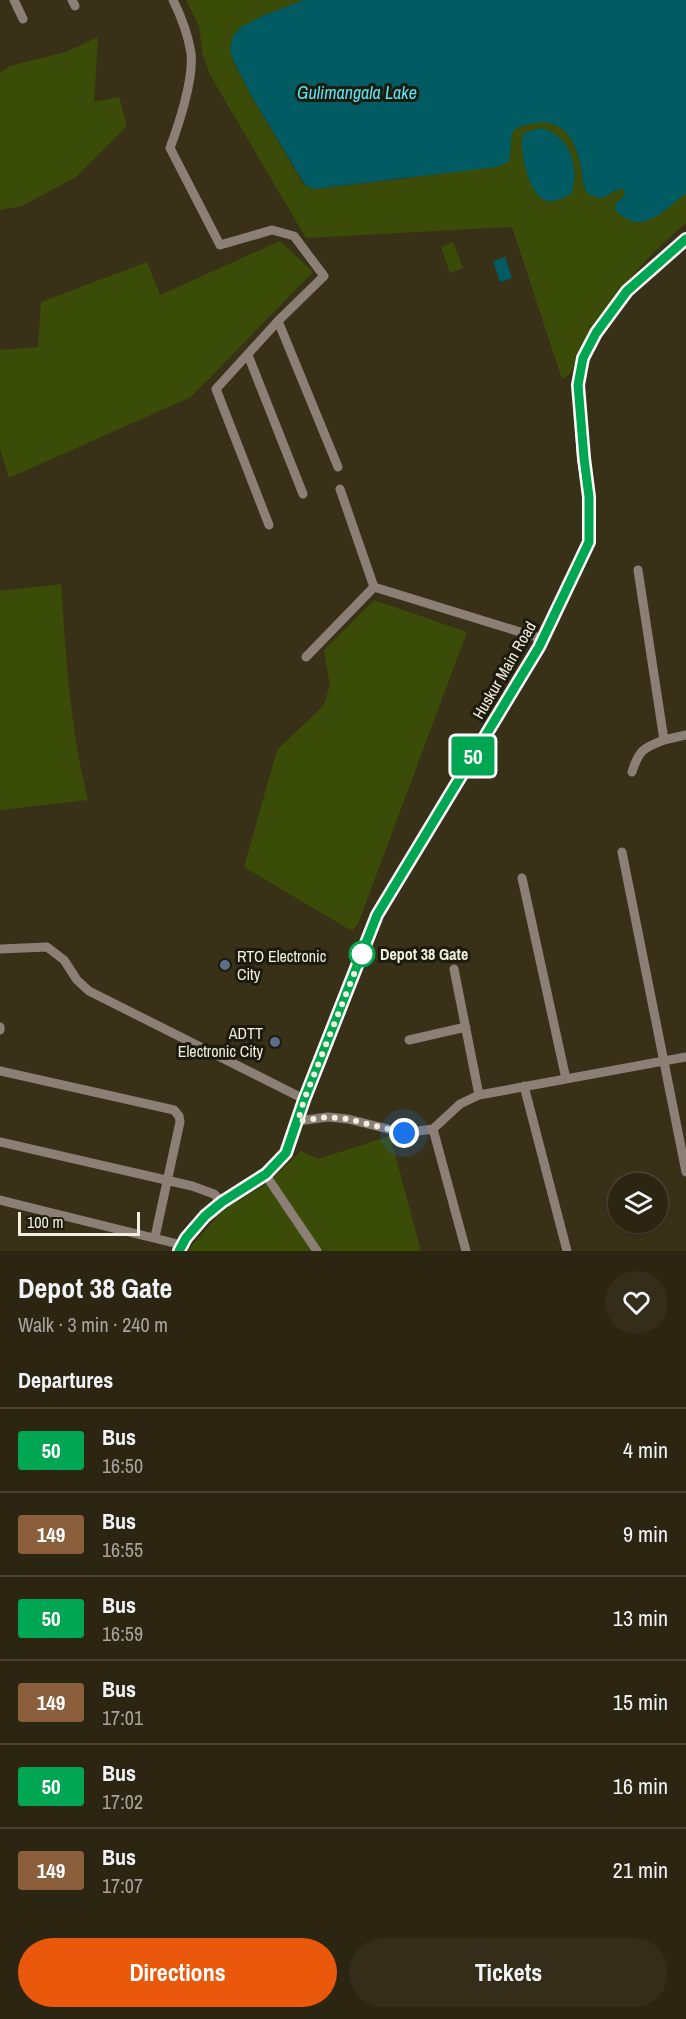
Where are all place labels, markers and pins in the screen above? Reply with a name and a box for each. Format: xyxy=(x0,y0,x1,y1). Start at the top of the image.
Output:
marker: Depot 38 Gate xyxy=(349,941,375,967)
place label: Depot 38 Gate xyxy=(380,943,468,965)
place label: RTO Electronic City xyxy=(237,945,327,985)
marker: RTO Electronic City xyxy=(218,958,232,972)
place label: ADTT Electronic City xyxy=(178,1022,263,1062)
marker: ADTT Electronic City xyxy=(268,1035,282,1049)

